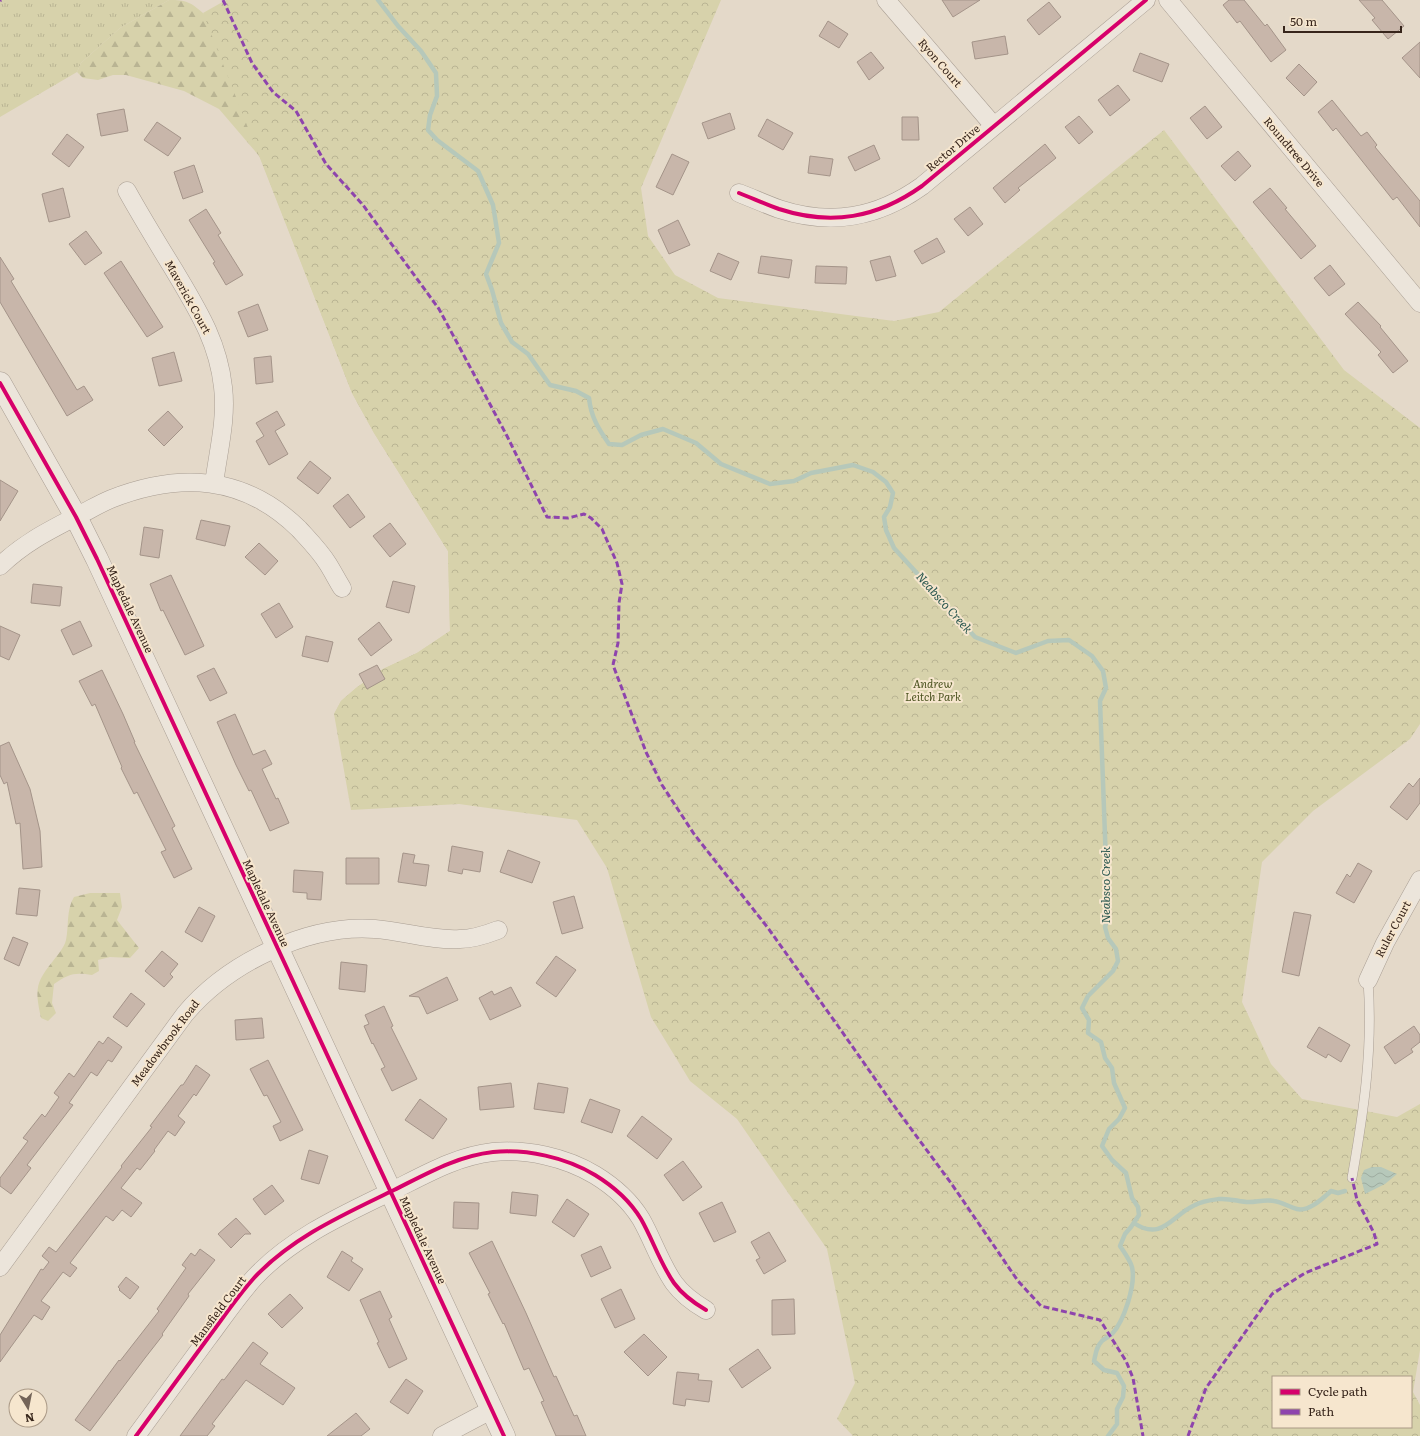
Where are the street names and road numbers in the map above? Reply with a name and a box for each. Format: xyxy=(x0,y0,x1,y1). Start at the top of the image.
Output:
street label: Ryon Court xyxy=(915,35,967,91)
street label: Roundtree Drive xyxy=(1261,113,1329,190)
street label: Rector Drive xyxy=(922,120,983,175)
street label: Maverick Court xyxy=(162,257,216,337)
street label: Mapledale Avenue xyxy=(104,562,158,655)
street label: Mapledale Avenue xyxy=(240,856,294,949)
street label: Ruler Court xyxy=(1371,897,1414,960)
street label: Meadowbrook Road xyxy=(126,996,202,1089)
street label: Mapledale Avenue xyxy=(397,1193,451,1286)
street label: Mansfield Court xyxy=(185,1271,249,1349)

